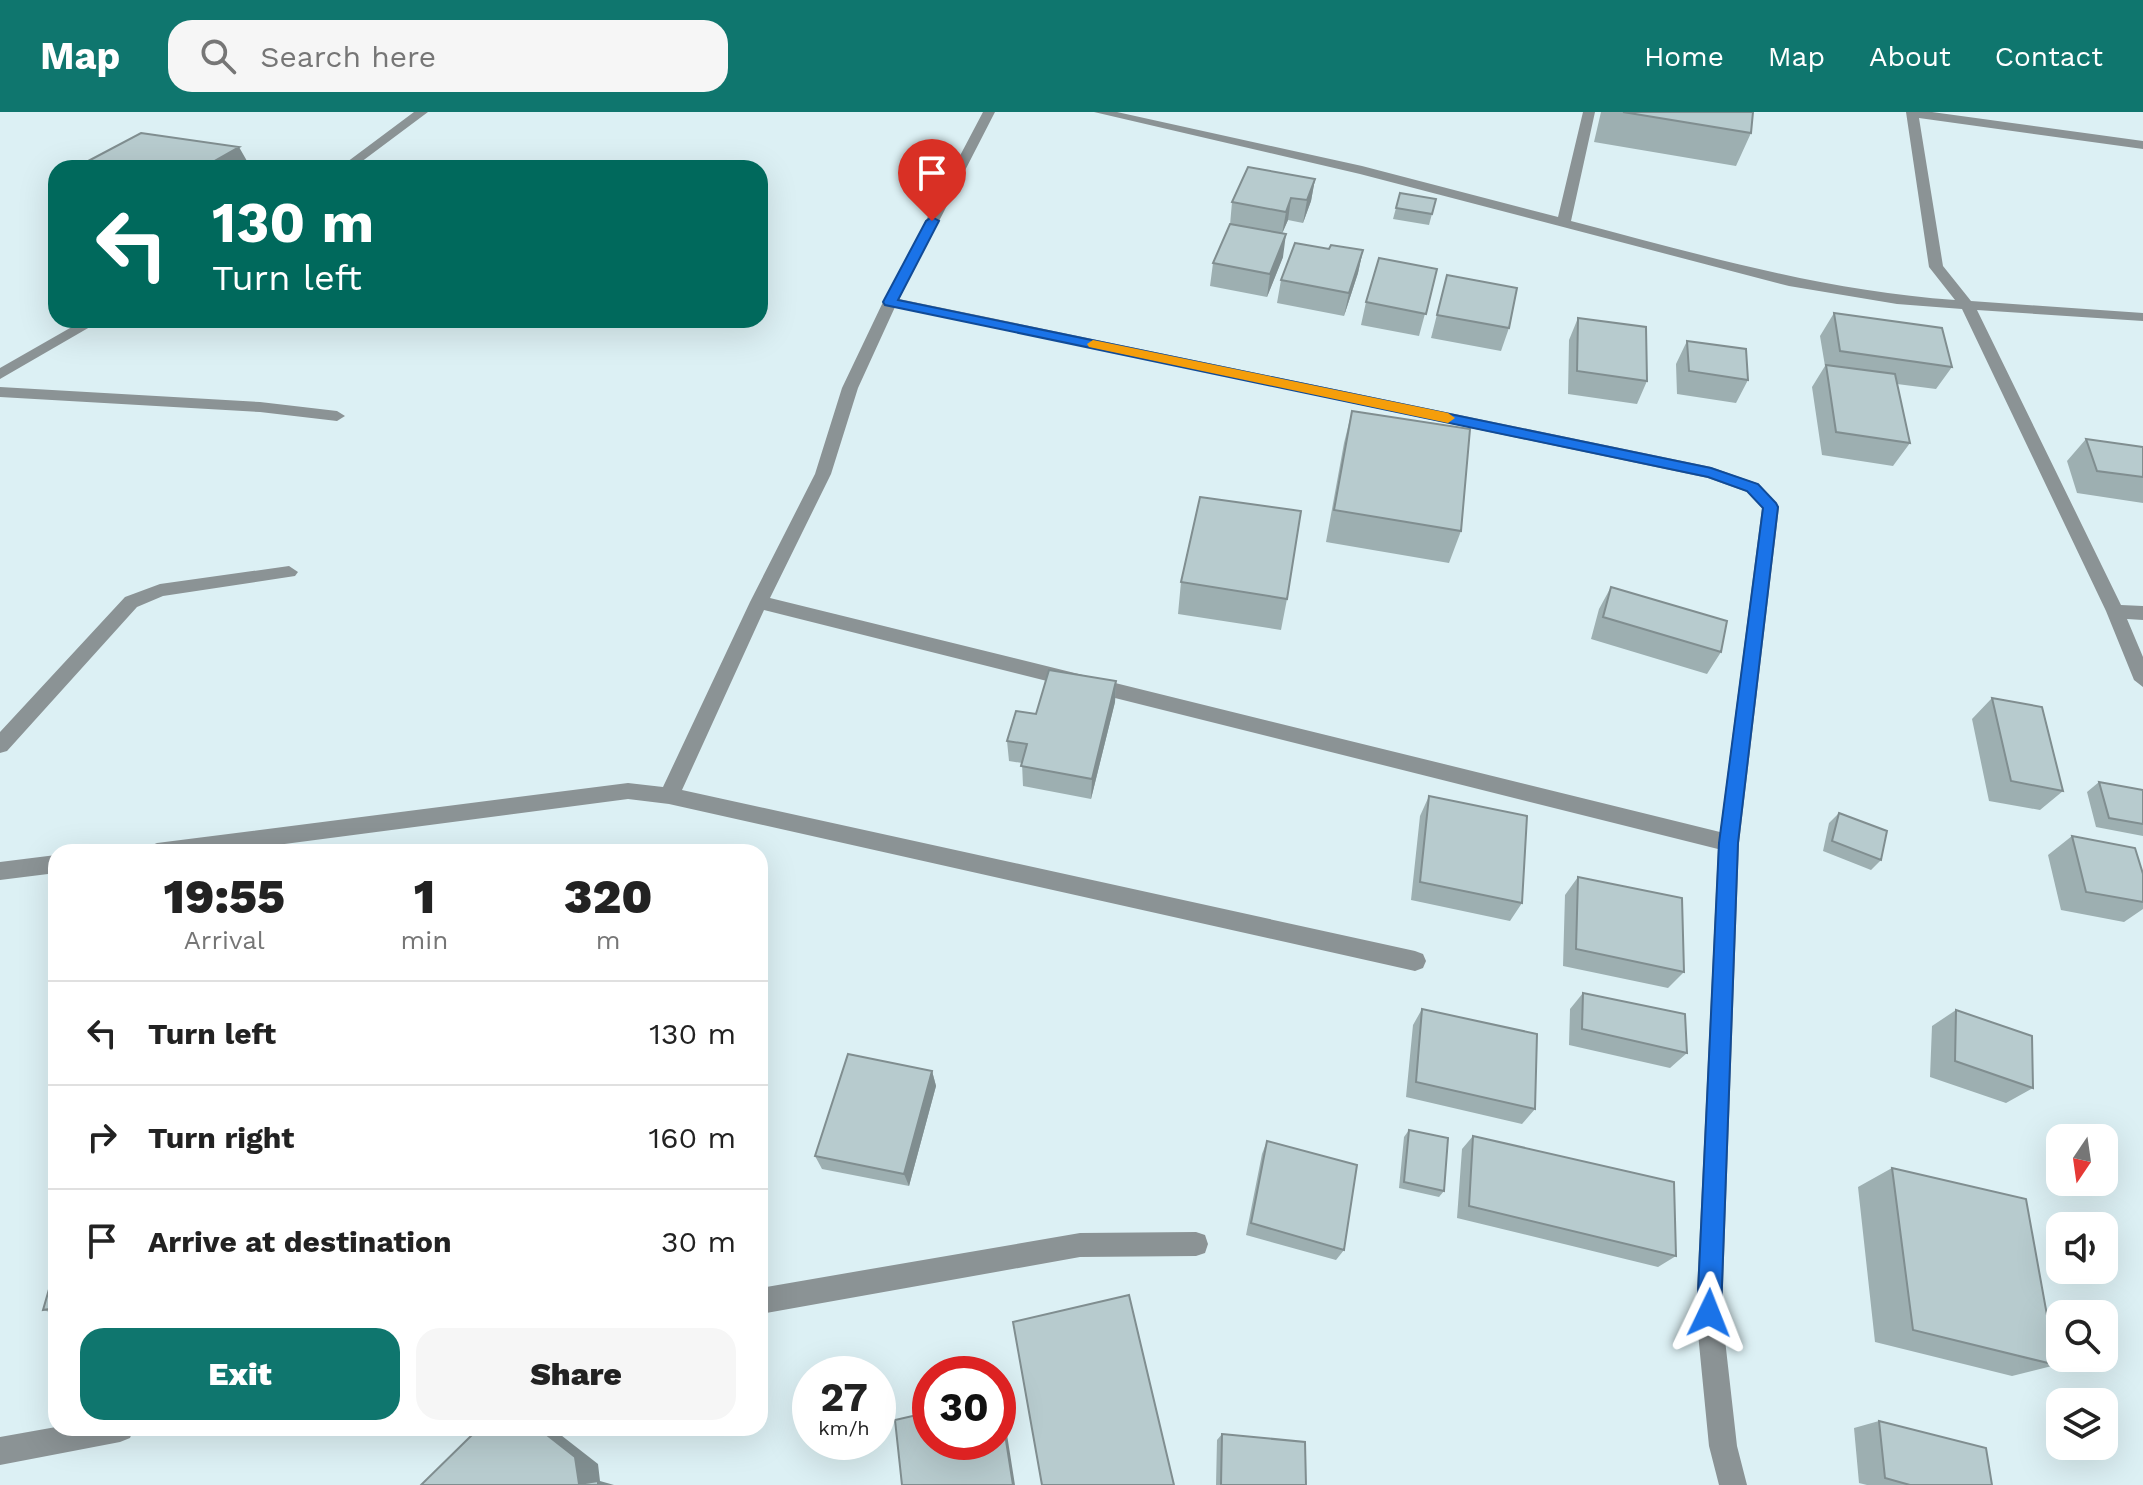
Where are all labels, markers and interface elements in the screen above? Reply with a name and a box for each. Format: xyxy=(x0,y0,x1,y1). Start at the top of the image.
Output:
search box xyxy=(168,20,728,92)
text: Map xyxy=(40,34,120,78)
icon: search xyxy=(196,34,240,78)
text: Search here xyxy=(260,39,436,74)
text: Home xyxy=(1644,40,1724,73)
text: Map xyxy=(1768,40,1825,73)
text: About xyxy=(1869,40,1951,73)
text: Contact xyxy=(1995,40,2103,73)
pin xyxy=(898,139,966,221)
icon: arrive xyxy=(910,151,954,195)
text: 130 m xyxy=(212,190,374,256)
icon: left xyxy=(80,192,184,296)
text: Turn left xyxy=(212,257,362,299)
text: 19:55 xyxy=(163,868,285,925)
text: 1 xyxy=(414,868,435,925)
text: 320 xyxy=(564,868,653,925)
text: Arrival xyxy=(184,925,265,955)
text: min xyxy=(400,925,448,955)
text: m xyxy=(596,925,621,955)
icon: left xyxy=(80,1011,124,1055)
text: Turn left xyxy=(148,1016,276,1051)
text: 130 m xyxy=(649,1016,736,1051)
icon: right xyxy=(80,1115,124,1159)
text: Turn right xyxy=(148,1120,294,1155)
text: 160 m xyxy=(649,1120,736,1155)
north arrow xyxy=(2046,1124,2118,1196)
map controls xyxy=(2046,1124,2118,1460)
button: sound xyxy=(2046,1212,2118,1284)
icon: arrive xyxy=(80,1219,124,1263)
text: Arrive at destination xyxy=(148,1224,452,1259)
text: 30 m xyxy=(661,1224,736,1259)
position arrow xyxy=(1667,1271,1751,1355)
button: search xyxy=(2046,1300,2118,1372)
button: Exit xyxy=(80,1328,400,1420)
button: Share xyxy=(416,1328,736,1420)
speed limit sign: 30 xyxy=(912,1356,1016,1460)
text: 27 xyxy=(820,1374,868,1421)
button: layers xyxy=(2046,1388,2118,1460)
text: km/h xyxy=(818,1416,870,1440)

